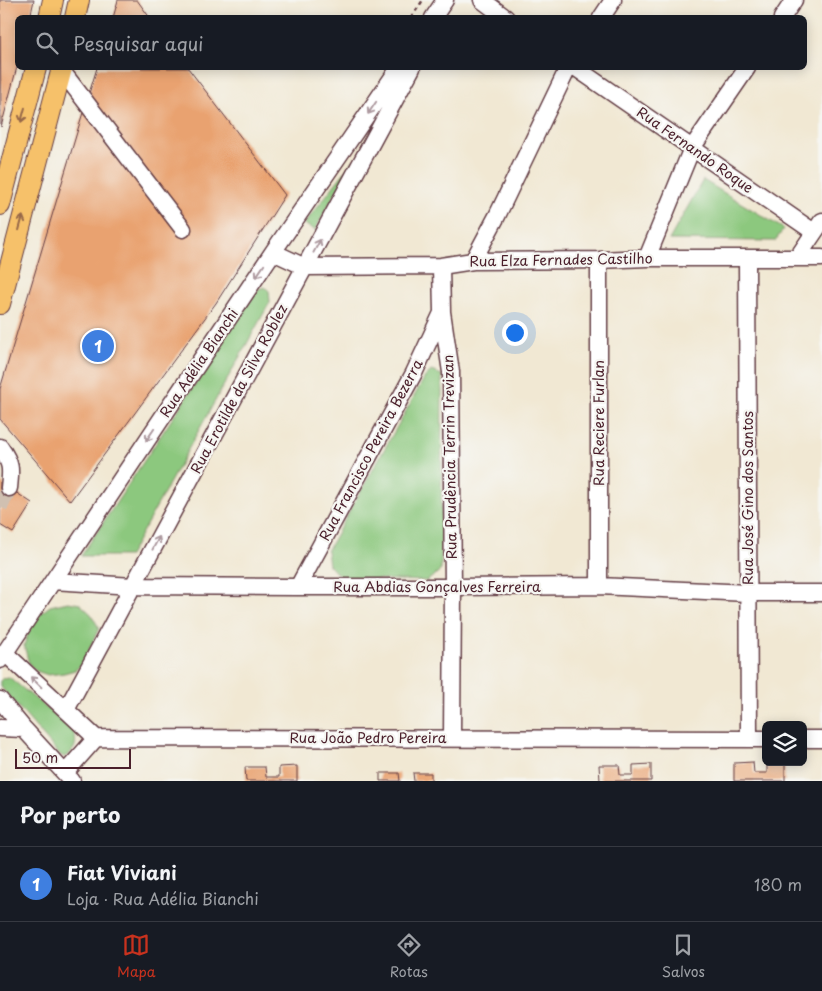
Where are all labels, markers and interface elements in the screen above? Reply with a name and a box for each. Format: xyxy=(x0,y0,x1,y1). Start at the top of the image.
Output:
search box xyxy=(15,15,807,70)
icon: search xyxy=(33,29,61,57)
text: Pesquisar aqui xyxy=(73,29,203,57)
one-way arrow xyxy=(367,101,377,115)
street label: Rua Fernando Roque xyxy=(633,101,758,198)
one-way arrow xyxy=(18,106,28,122)
one-way arrow xyxy=(17,216,26,232)
one-way arrow xyxy=(312,238,322,253)
street label: Rua Elza Fernades Castilho xyxy=(469,247,653,272)
one-way arrow xyxy=(255,264,265,278)
street label: Rua Erotilde da Silva Roblez xyxy=(185,300,292,477)
street label: Rua Adélia Bianchi xyxy=(154,304,243,421)
your location xyxy=(502,320,528,346)
pin: 1 xyxy=(82,327,114,365)
street label: Rua Prudência Terrin Trevizan xyxy=(437,354,462,560)
street label: Rua Francisco Pereira Bezerra xyxy=(314,355,428,544)
street label: Rua Reciere Furlan xyxy=(588,360,609,486)
street label: Rua José Gino dos Santos xyxy=(737,411,758,585)
one-way arrow xyxy=(145,428,156,442)
one-way arrow xyxy=(151,535,161,550)
street label: Rua Abdias Gonçalves Ferreira xyxy=(333,576,541,597)
one-way arrow xyxy=(29,676,42,688)
map controls xyxy=(762,721,807,766)
button: layers xyxy=(762,721,807,766)
street label: Rua João Pedro Pereira xyxy=(289,727,447,748)
scale bar xyxy=(15,746,131,769)
text: 50 m xyxy=(22,747,58,768)
text: Por perto xyxy=(20,798,120,830)
text: Fiat Viviani xyxy=(67,858,177,886)
text: 1 xyxy=(32,872,40,896)
text: 180 m xyxy=(754,872,802,896)
text: Loja · Rua Adélia Bianchi xyxy=(67,886,259,910)
tab: Mapa xyxy=(117,931,156,982)
tab: Rotas xyxy=(390,931,428,982)
tab: Salvos xyxy=(662,931,705,982)

